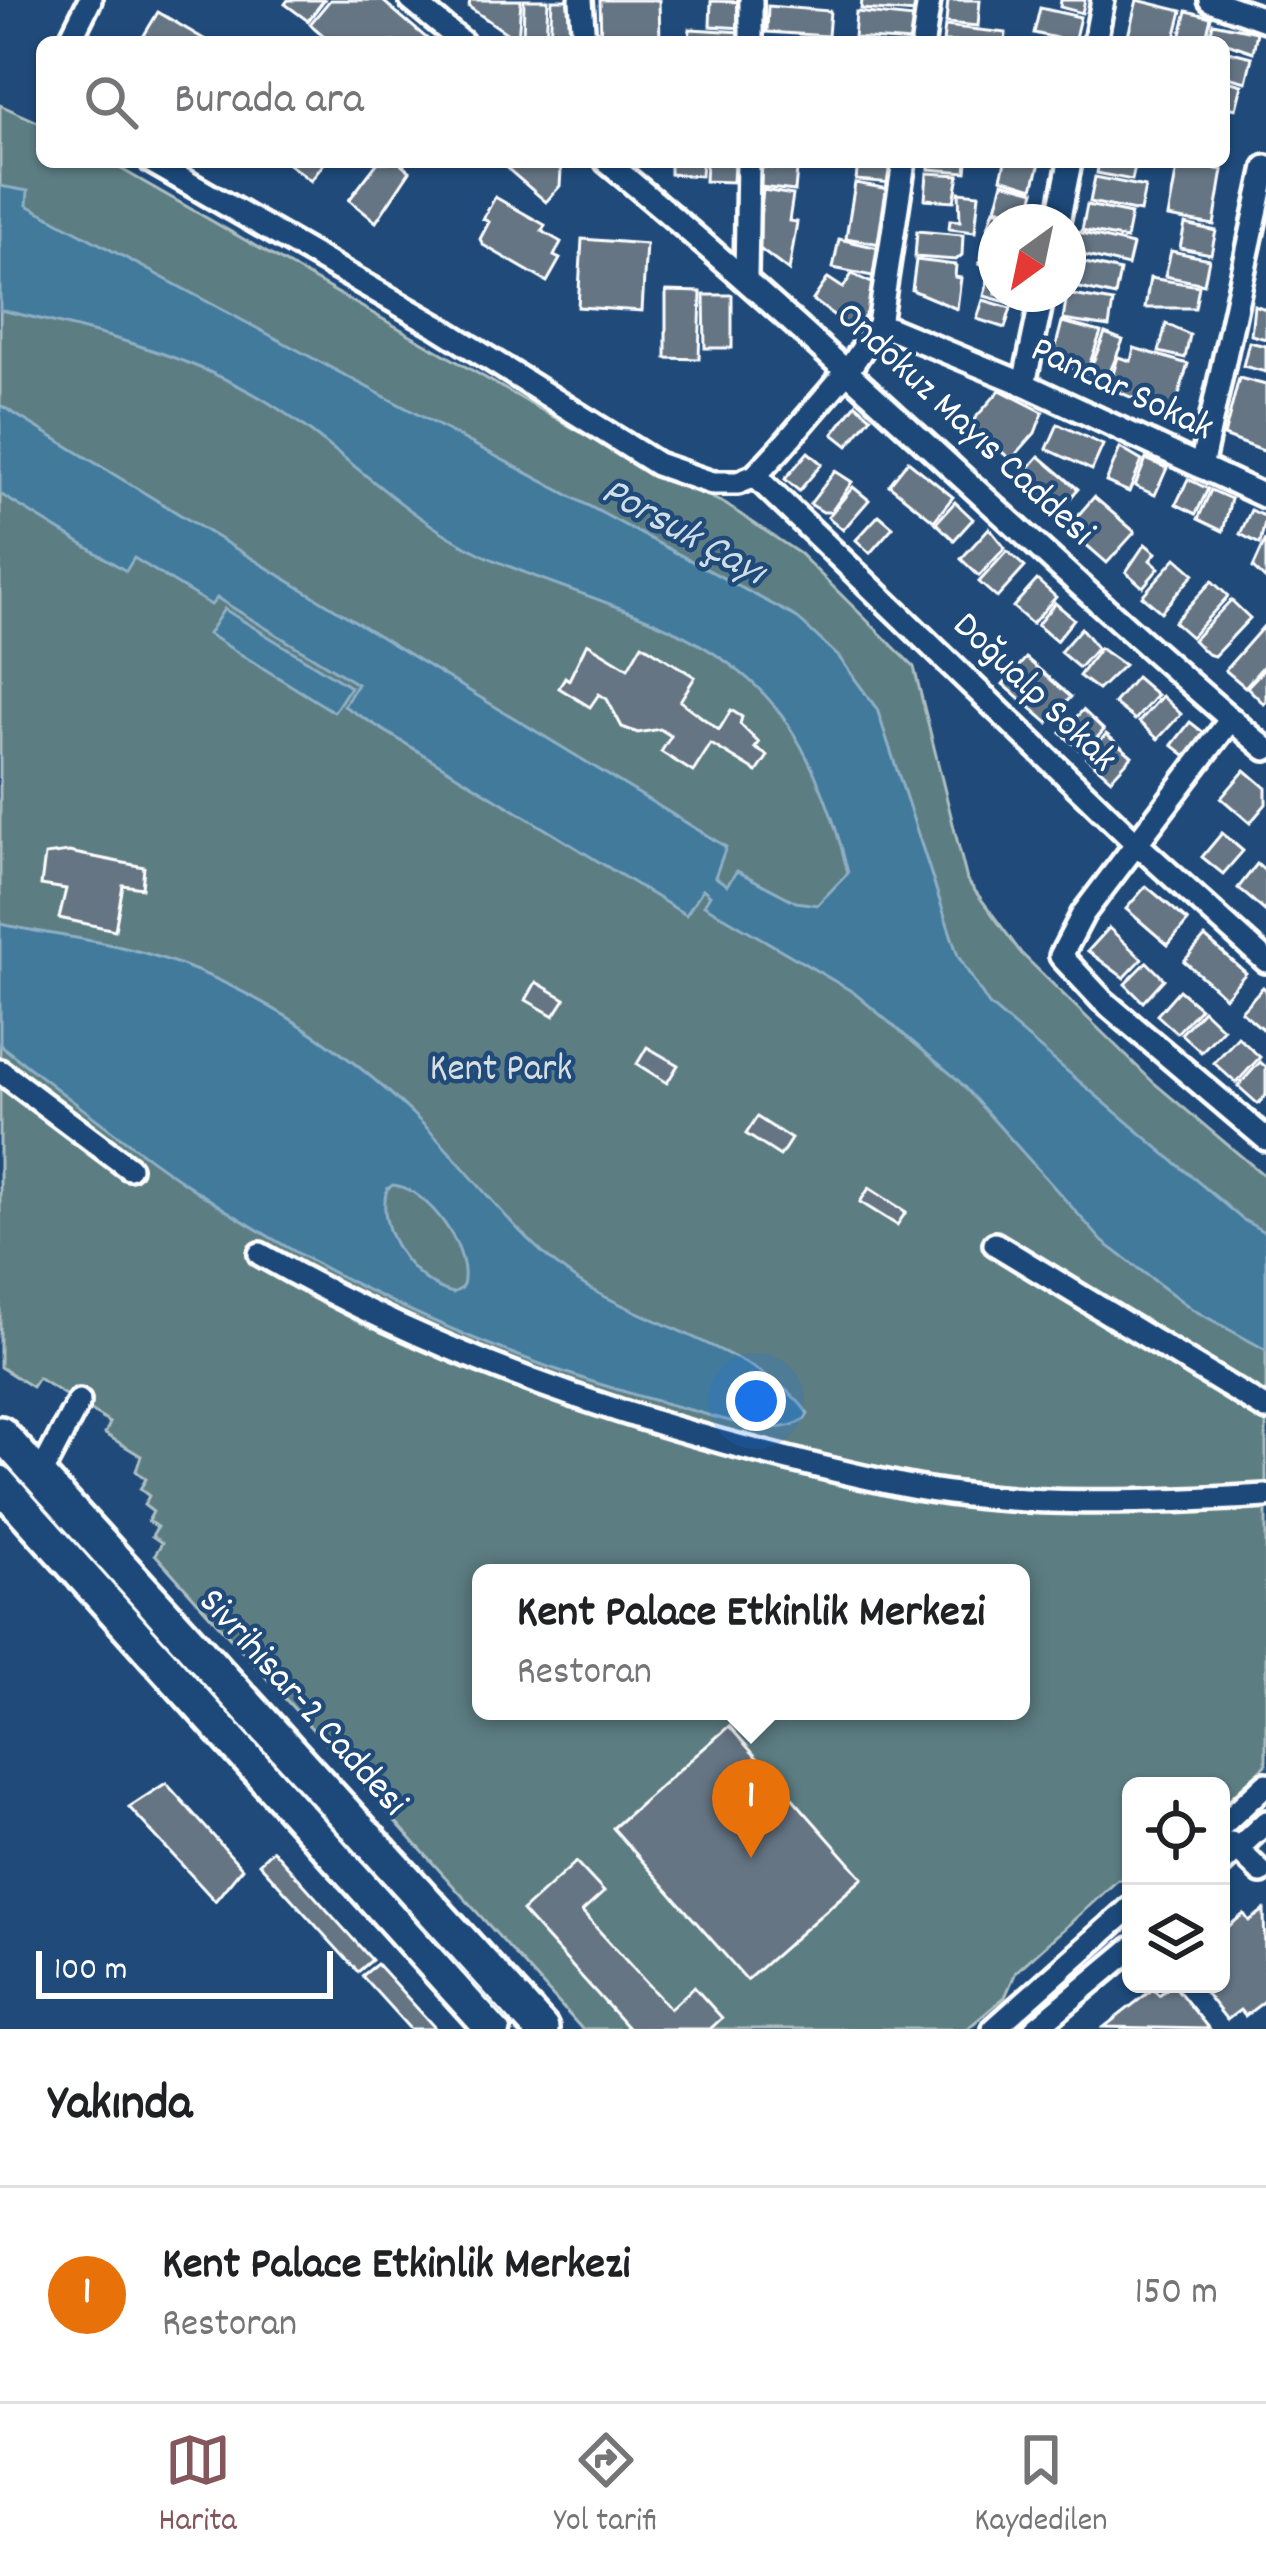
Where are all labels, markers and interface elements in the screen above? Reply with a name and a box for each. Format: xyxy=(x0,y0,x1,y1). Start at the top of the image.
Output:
search box xyxy=(36,36,1230,168)
icon: search xyxy=(78,69,144,135)
text: Burada ara xyxy=(174,70,364,134)
north arrow xyxy=(978,204,1086,312)
street label: Ondokuz Mayıs Caddesi xyxy=(821,291,1105,561)
street label: Pancar Sokak xyxy=(1020,325,1222,457)
water label: Porsuk Çayı xyxy=(589,464,777,605)
street label: Doğualp Sokak xyxy=(938,601,1128,787)
park label: Kent Park xyxy=(430,1044,572,1099)
your location xyxy=(726,1371,786,1431)
popup xyxy=(472,1564,1030,1720)
street label: Sivrihisar-2 Caddesi xyxy=(183,1578,419,1830)
text: Kent Palace Etkinlik Merkezi xyxy=(517,1583,985,1647)
text: Restoran xyxy=(517,1647,652,1702)
pin: 1 xyxy=(712,1759,790,1858)
map controls xyxy=(1122,1777,1230,1993)
button: locate xyxy=(1122,1777,1230,1885)
button: layers xyxy=(1122,1885,1230,1993)
scale bar xyxy=(36,1945,333,1998)
text: 100 m xyxy=(54,1948,127,1995)
text: Yakında xyxy=(48,2071,192,2143)
text: Kent Palace Etkinlik Merkezi xyxy=(162,2235,631,2299)
text: 1 xyxy=(83,2267,91,2322)
text: 150 m xyxy=(1134,2267,1218,2322)
text: Restoran xyxy=(162,2299,297,2354)
tab: Harita xyxy=(159,2427,237,2546)
tab: Yol tarifi xyxy=(554,2427,657,2546)
tab: Kaydedilen xyxy=(974,2427,1107,2546)

